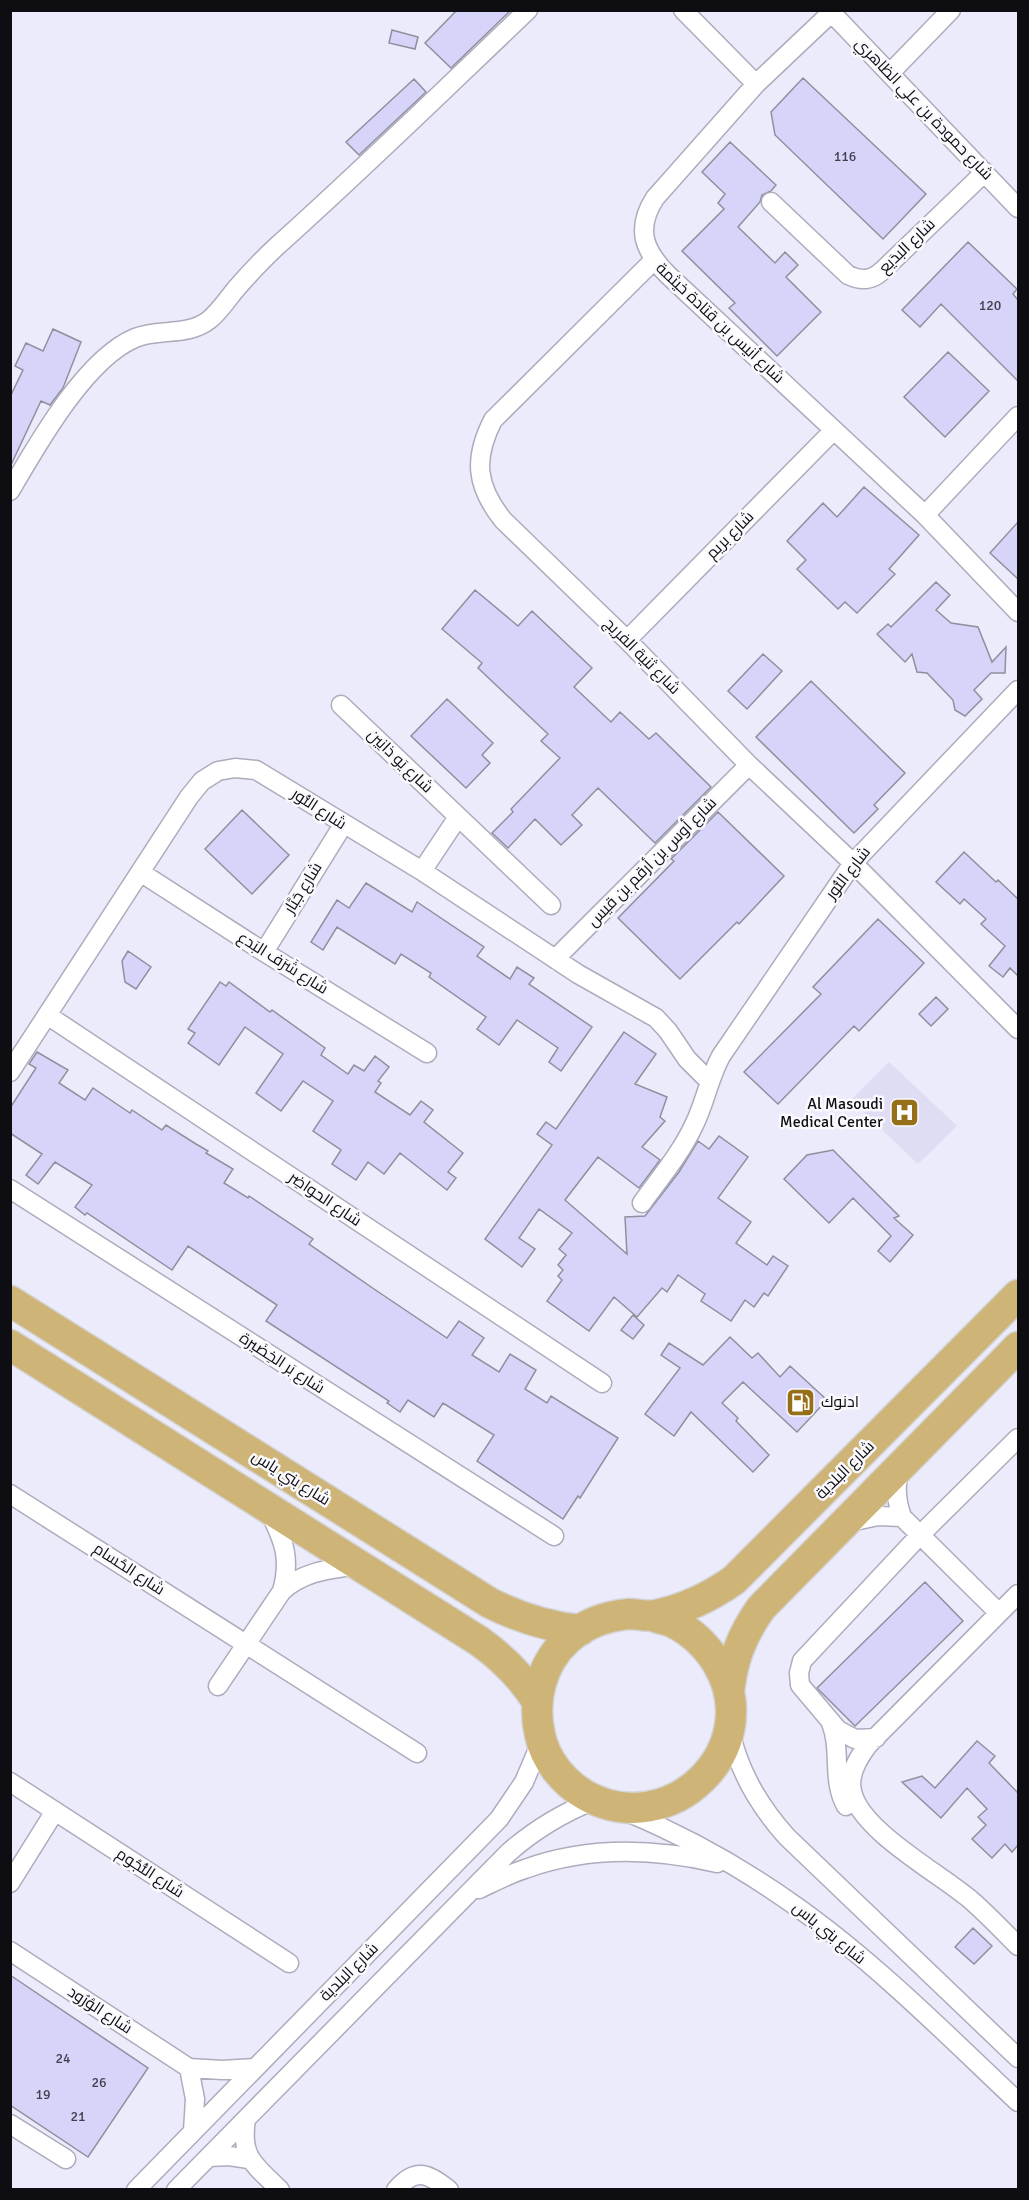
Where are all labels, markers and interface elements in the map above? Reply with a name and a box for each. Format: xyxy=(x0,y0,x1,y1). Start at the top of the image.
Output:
street label: شارع حمودة بن علي الظاهري xyxy=(849,34,997,186)
house number: 116 xyxy=(834,148,856,165)
street label: شارع البدَيع xyxy=(875,214,940,279)
street label: شارع أنيس بن قتادة خيثمة xyxy=(651,258,788,388)
house number: 120 xyxy=(979,297,1001,314)
street label: شارع بريم xyxy=(702,507,759,564)
street label: شارع ثنية الفريج xyxy=(599,613,685,699)
street label: شارع يَو ذانِين xyxy=(362,725,437,798)
street label: شارع النُّور xyxy=(286,783,350,835)
street label: شارع أوس بن أرقم بن قيس xyxy=(583,793,722,932)
street label: شارع النُّور xyxy=(821,843,876,905)
street label: شارع جَبَّار xyxy=(279,859,327,919)
street label: شارع شَرَف البَدع xyxy=(233,927,332,1000)
place label: Al Masoudi Medical Center xyxy=(780,1094,883,1132)
hospital icon: Al Masoudi Medical Center xyxy=(888,1097,920,1129)
street label: شارع الحواضِر xyxy=(283,1167,365,1232)
street label: شارع بَر الخِضَيرة xyxy=(235,1328,329,1399)
fuel station icon: ادنوك xyxy=(784,1386,816,1418)
place label: ادنوك xyxy=(821,1392,859,1412)
street label: شارع البلدية xyxy=(811,1436,879,1504)
street label: شارع بني ياس xyxy=(247,1446,334,1512)
street label: شارع الحُسام xyxy=(89,1538,169,1600)
street label: شارع النُّجُوم xyxy=(112,1844,188,1903)
street label: شارع بني ياس xyxy=(786,1897,870,1971)
street label: شارع البلدية xyxy=(315,1938,383,2006)
street label: شارع الوُرُود xyxy=(63,1982,136,2039)
house number: 24 xyxy=(55,2050,71,2067)
house number: 26 xyxy=(91,2074,107,2091)
house number: 19 xyxy=(35,2086,51,2103)
house number: 21 xyxy=(70,2108,86,2125)

